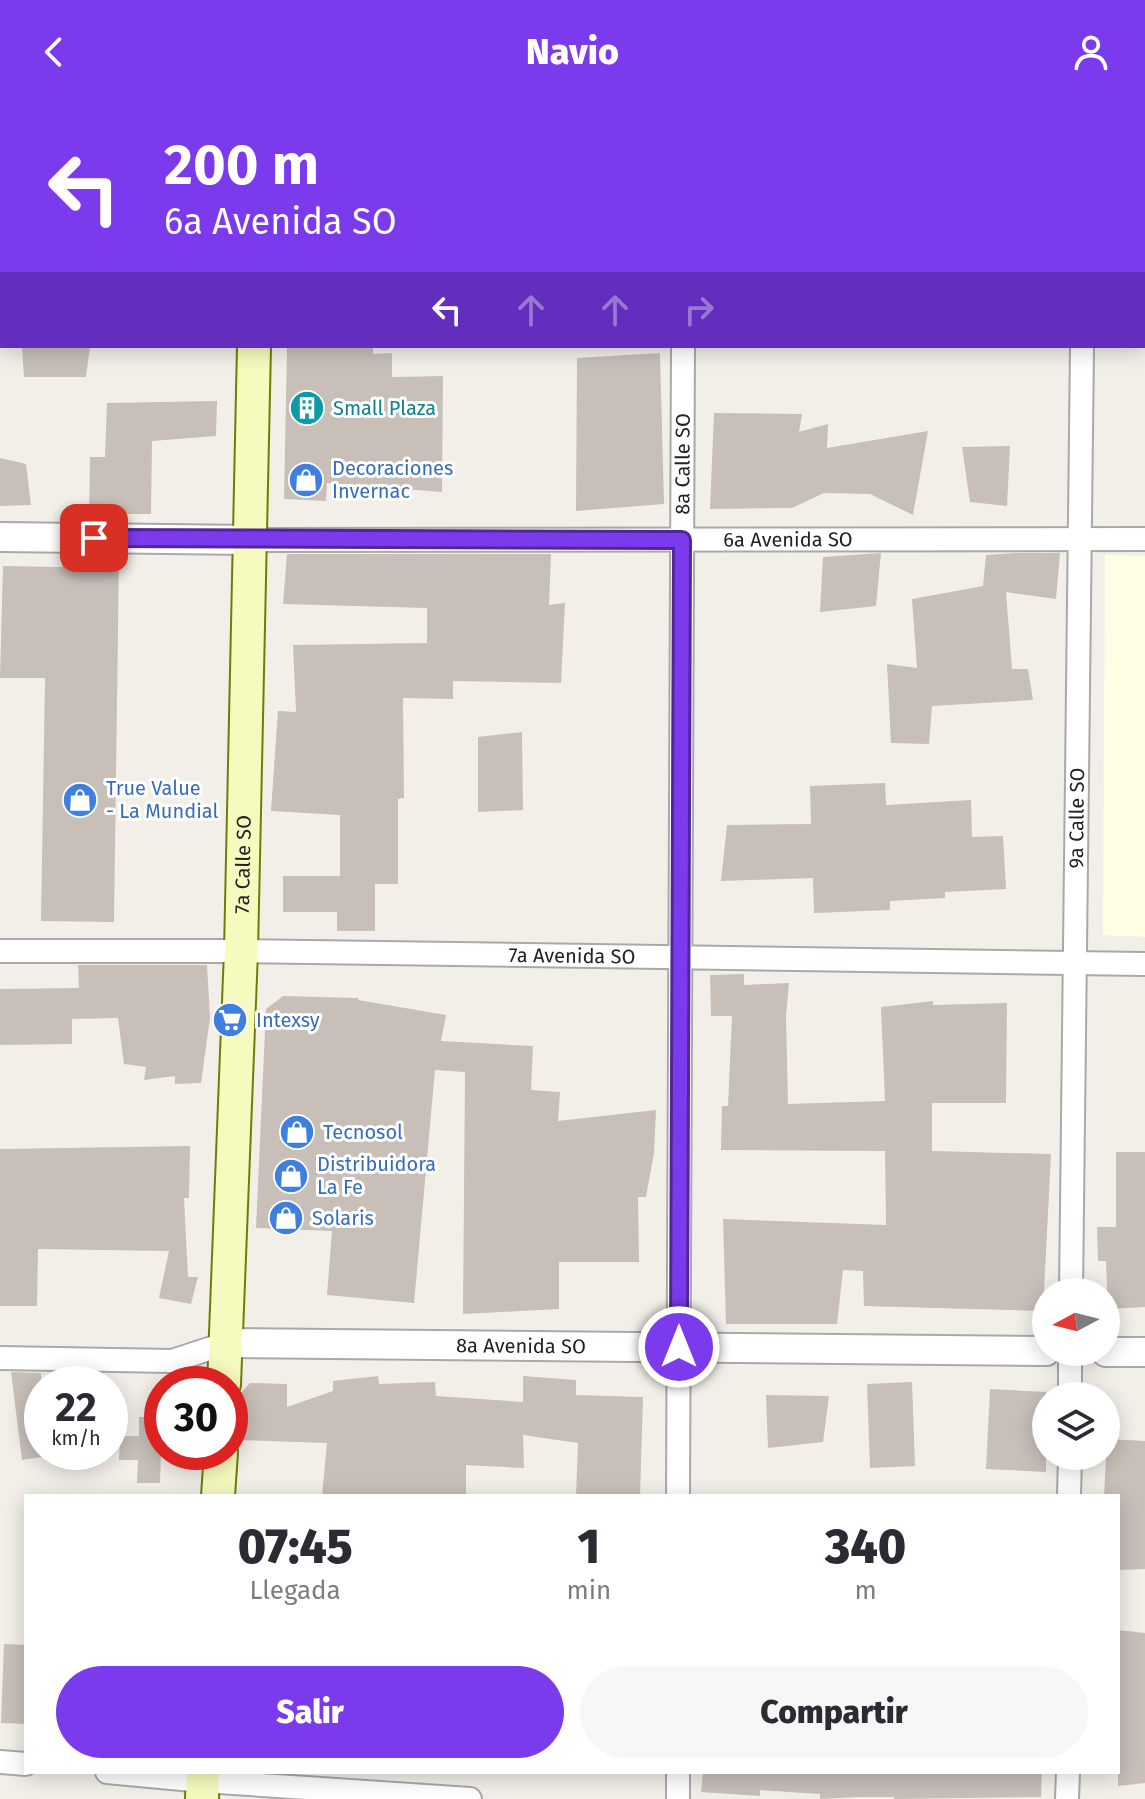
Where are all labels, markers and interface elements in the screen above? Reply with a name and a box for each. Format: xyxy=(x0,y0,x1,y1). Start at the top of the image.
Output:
icon: back xyxy=(32,30,76,74)
text: Navio xyxy=(526,30,619,74)
icon: person xyxy=(1069,30,1113,74)
text: 200 m xyxy=(164,132,319,199)
icon: left xyxy=(32,136,136,240)
text: 6a Avenida SO xyxy=(164,200,397,244)
icon: left xyxy=(425,288,469,332)
icon: ahead xyxy=(509,288,553,332)
icon: ahead xyxy=(593,288,637,332)
icon: right xyxy=(677,288,721,332)
building icon: Small Plaza xyxy=(288,389,326,427)
place label: Small Plaza xyxy=(333,396,436,420)
street label: 8a Calle SO xyxy=(670,413,695,515)
place label: Decoraciones Invernac xyxy=(332,456,453,503)
shop icon: Decoraciones Invernac xyxy=(287,461,325,499)
pin xyxy=(60,504,128,572)
icon: arrive xyxy=(72,516,116,560)
street label: 6a Avenida SO xyxy=(723,527,853,551)
street label: 9a Calle SO xyxy=(1064,767,1089,869)
place label: True Value - La Mundial xyxy=(106,776,218,823)
shop icon: True Value - La Mundial xyxy=(61,781,99,819)
street label: 7a Calle SO xyxy=(230,815,256,914)
street label: 7a Avenida SO xyxy=(508,943,636,969)
supermarket icon: Intexsy xyxy=(211,1001,249,1039)
place label: Intexsy xyxy=(256,1008,320,1032)
shop icon: Tecnosol xyxy=(278,1113,316,1151)
place label: Tecnosol xyxy=(323,1120,403,1144)
place label: Distribuidora La Fe xyxy=(317,1152,436,1199)
shop icon: Distribuidora La Fe xyxy=(272,1157,310,1195)
shop icon: Solaris xyxy=(267,1199,305,1237)
place label: Solaris xyxy=(312,1206,374,1230)
north arrow xyxy=(1032,1278,1120,1366)
map controls xyxy=(1032,1278,1120,1470)
position arrow xyxy=(637,1305,721,1389)
street label: 8a Avenida SO xyxy=(456,1333,586,1359)
speed limit sign: 30 xyxy=(144,1366,248,1470)
button: layers xyxy=(1032,1382,1120,1470)
text: 22 xyxy=(55,1384,97,1432)
text: km/h xyxy=(51,1426,101,1450)
text: 07:45 xyxy=(238,1518,353,1576)
text: 1 xyxy=(577,1518,600,1576)
text: 340 xyxy=(825,1518,906,1576)
text: Llegada xyxy=(250,1575,341,1606)
text: min xyxy=(566,1575,611,1606)
text: m xyxy=(854,1575,877,1606)
button: Salir xyxy=(56,1666,564,1758)
button: Compartir xyxy=(580,1666,1088,1758)

